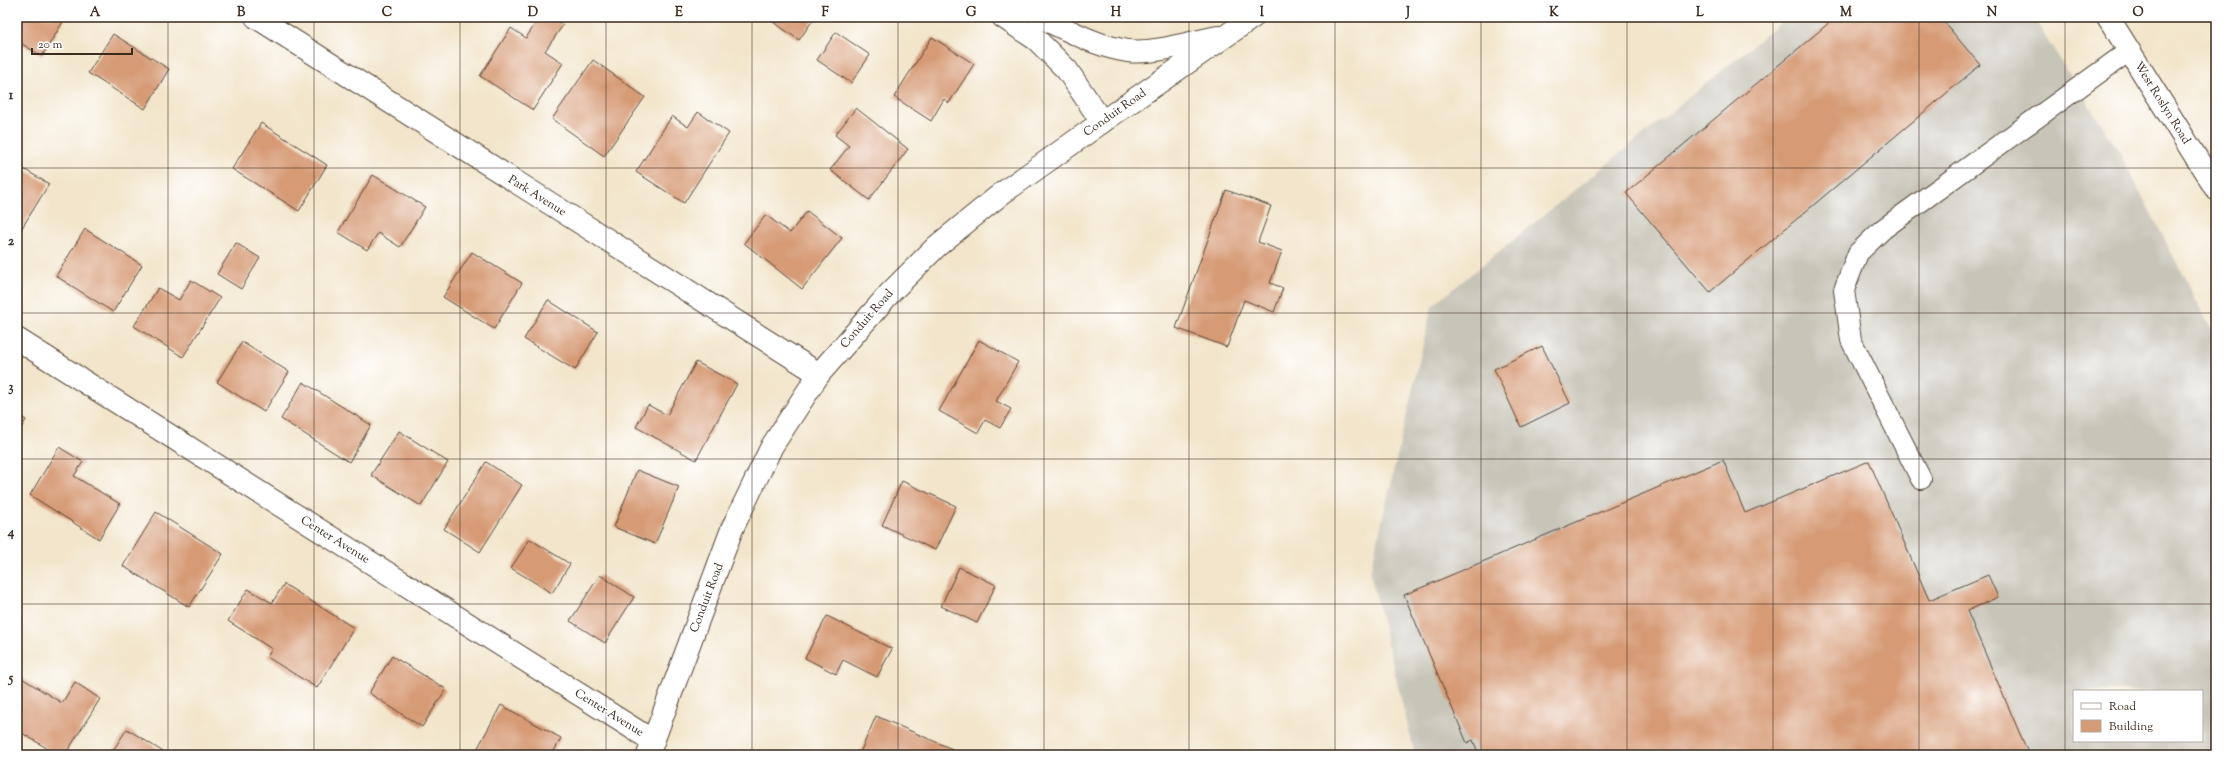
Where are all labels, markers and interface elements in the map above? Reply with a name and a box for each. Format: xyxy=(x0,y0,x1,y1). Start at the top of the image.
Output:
text: A xyxy=(90,4,101,22)
text: B xyxy=(237,4,246,22)
text: C xyxy=(382,4,392,22)
text: D xyxy=(528,4,538,22)
text: E xyxy=(675,4,683,22)
text: F xyxy=(821,4,829,22)
text: G xyxy=(966,4,977,22)
text: H xyxy=(1111,4,1122,22)
text: I xyxy=(1260,4,1265,22)
text: J xyxy=(1405,4,1410,22)
text: K xyxy=(1549,4,1559,22)
text: L xyxy=(1696,4,1704,22)
text: M xyxy=(1840,4,1852,22)
text: N xyxy=(1987,4,1998,22)
text: O xyxy=(2132,4,2144,22)
scale bar xyxy=(32,30,132,56)
text: 20 m xyxy=(38,36,63,54)
street label: West Roslyn Road xyxy=(2129,58,2195,148)
street label: Conduit Road xyxy=(1080,84,1150,141)
text: 1 xyxy=(9,87,14,105)
street label: Park Avenue xyxy=(504,171,570,221)
text: 2 xyxy=(8,233,15,251)
street label: Conduit Road xyxy=(836,285,898,353)
text: 3 xyxy=(8,379,14,397)
street label: Center Avenue xyxy=(297,512,374,569)
text: 4 xyxy=(7,524,15,542)
street label: Conduit Road xyxy=(685,560,729,636)
text: 5 xyxy=(8,670,14,688)
street label: Center Avenue xyxy=(571,685,648,742)
legend xyxy=(2073,690,2203,742)
text: Road xyxy=(2109,698,2136,716)
text: Building xyxy=(2109,718,2153,736)

